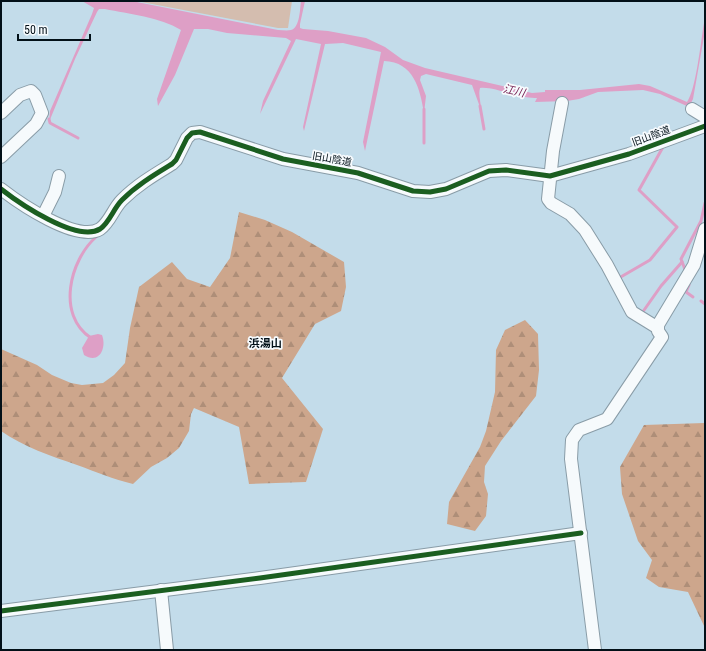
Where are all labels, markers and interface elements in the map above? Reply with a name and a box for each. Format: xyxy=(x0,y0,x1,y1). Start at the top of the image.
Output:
scale bar xyxy=(18,16,90,42)
text: 50 m xyxy=(24,23,48,37)
water label: 江川 xyxy=(502,82,527,100)
street label: 旧山陰道 xyxy=(630,124,672,148)
street label: 旧山陰道 xyxy=(311,150,353,168)
district label: 浜湯山 xyxy=(249,337,282,350)

